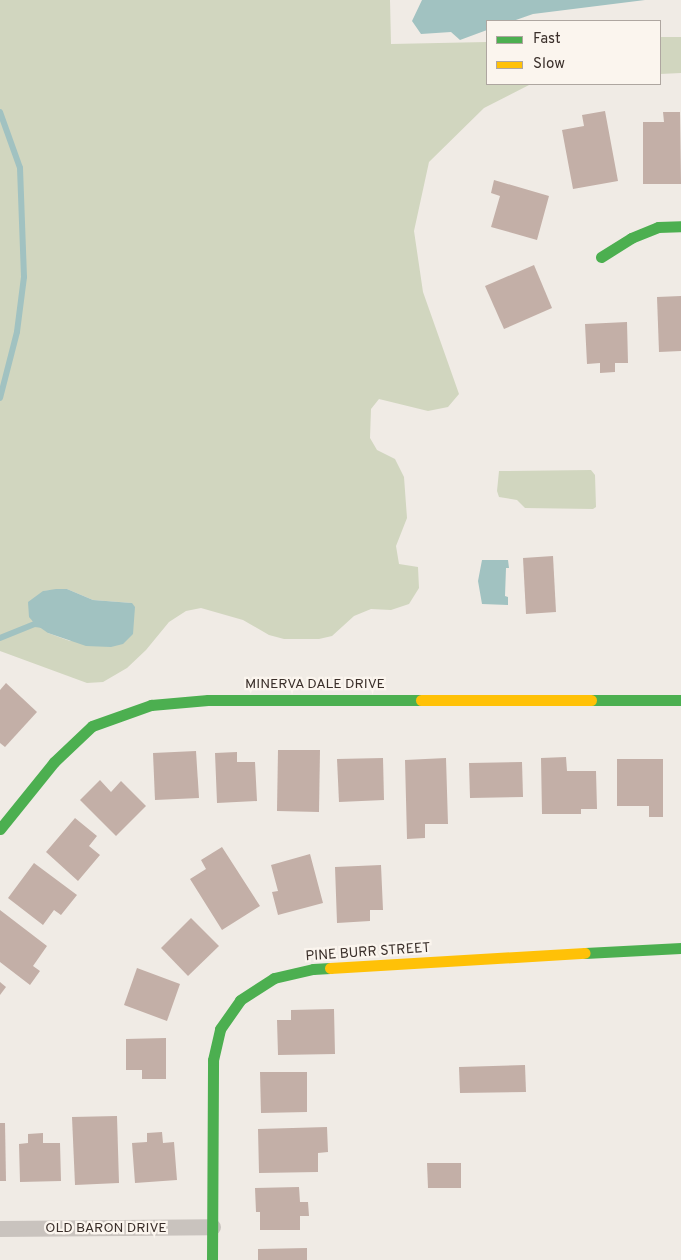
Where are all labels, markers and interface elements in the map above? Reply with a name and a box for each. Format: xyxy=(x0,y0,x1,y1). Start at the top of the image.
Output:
legend xyxy=(486,20,661,85)
text: Fast xyxy=(533,30,561,49)
text: Slow xyxy=(533,55,565,74)
street label: MINERVA DALE DRIVE xyxy=(245,677,385,693)
street label: PINE BURR STREET xyxy=(305,940,431,966)
street label: OLD BARON DRIVE xyxy=(45,1221,167,1237)

